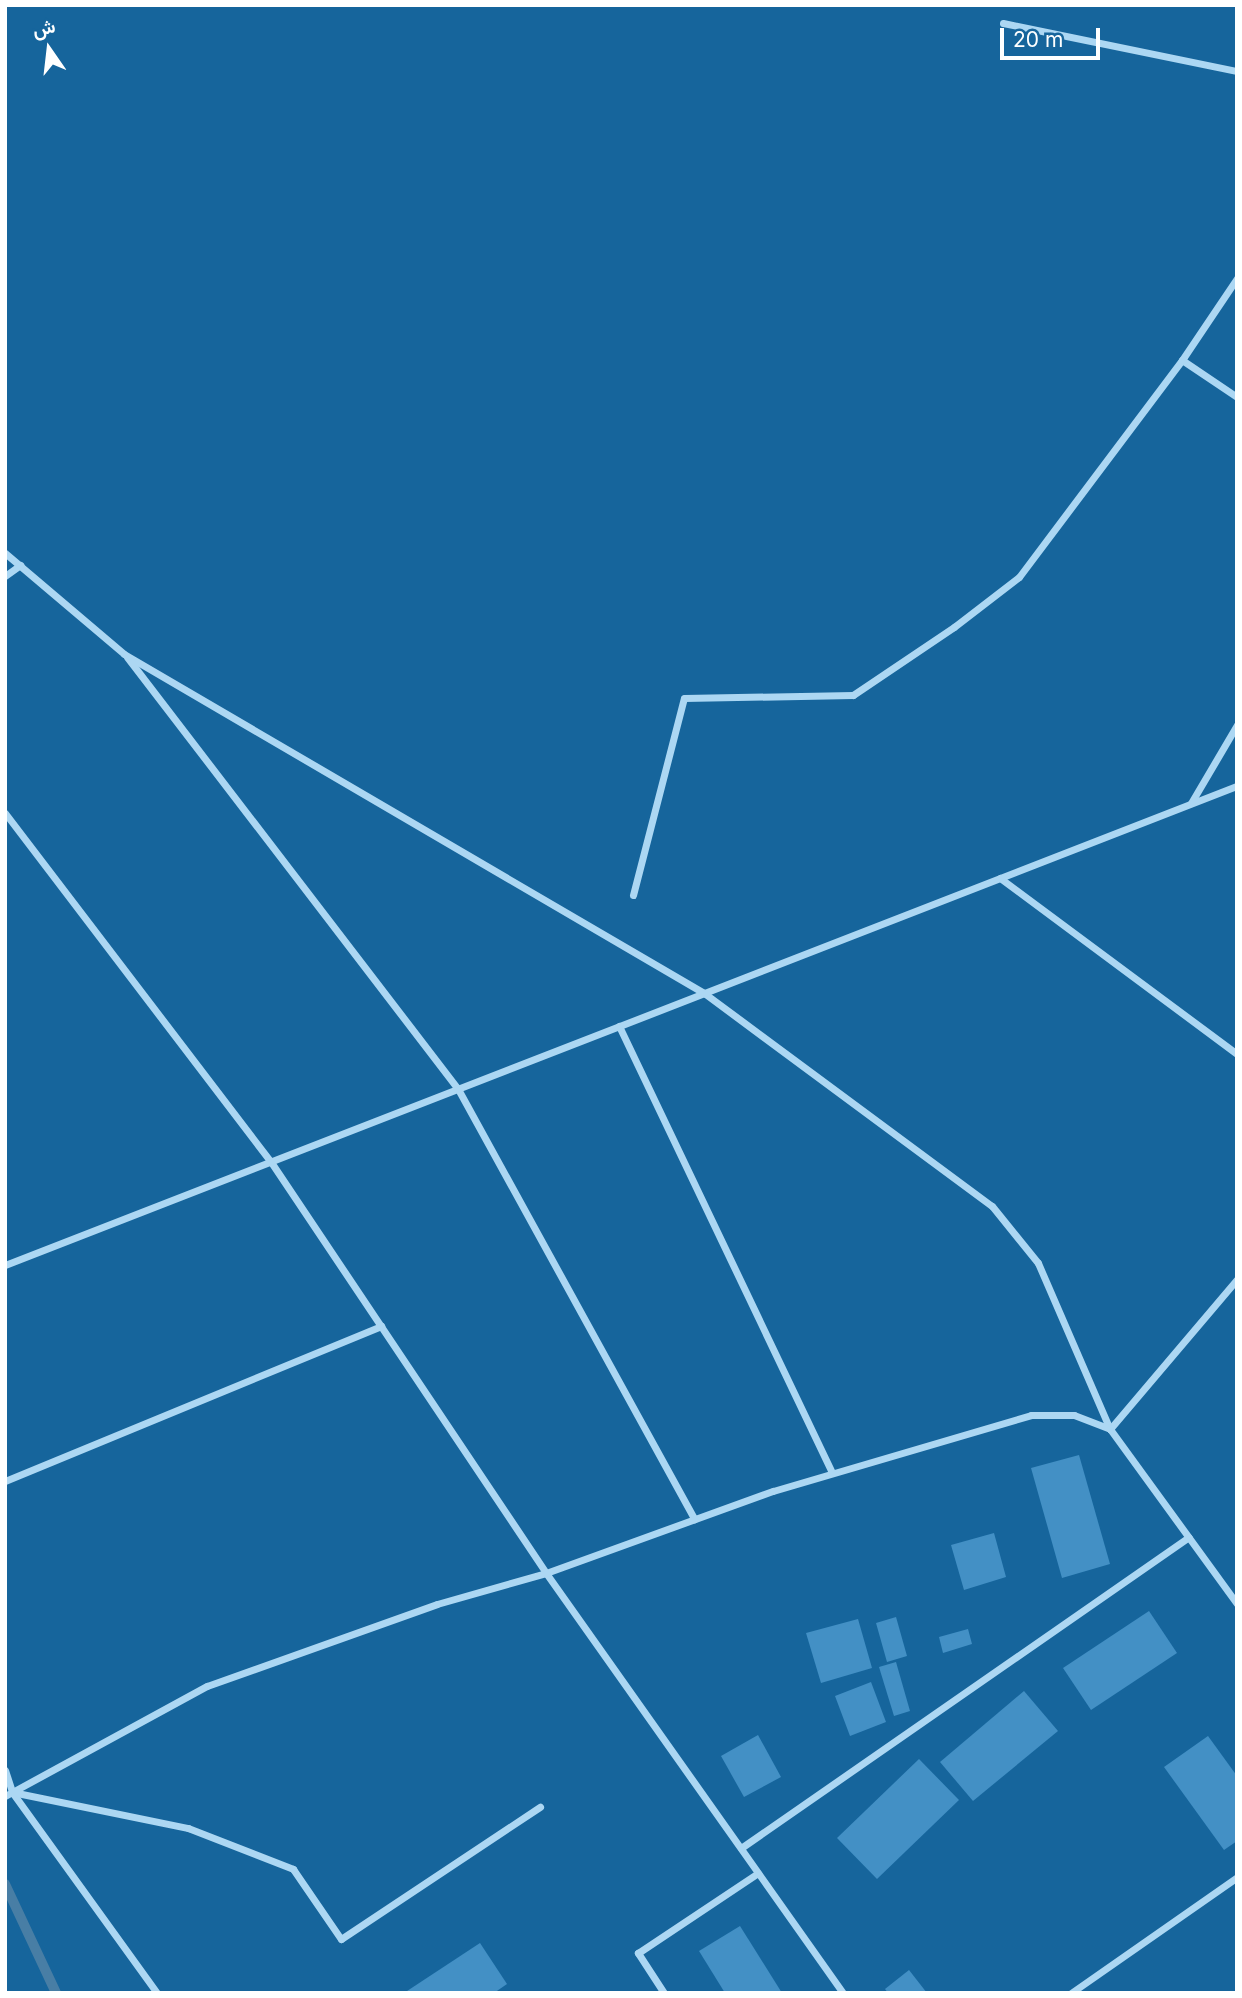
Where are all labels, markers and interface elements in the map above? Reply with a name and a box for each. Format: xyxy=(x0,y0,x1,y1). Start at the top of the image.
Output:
north arrow xyxy=(14,14,84,84)
text: ش xyxy=(30,14,58,42)
scale bar xyxy=(1004,14,1104,58)
text: 20 m xyxy=(1013,27,1063,52)

